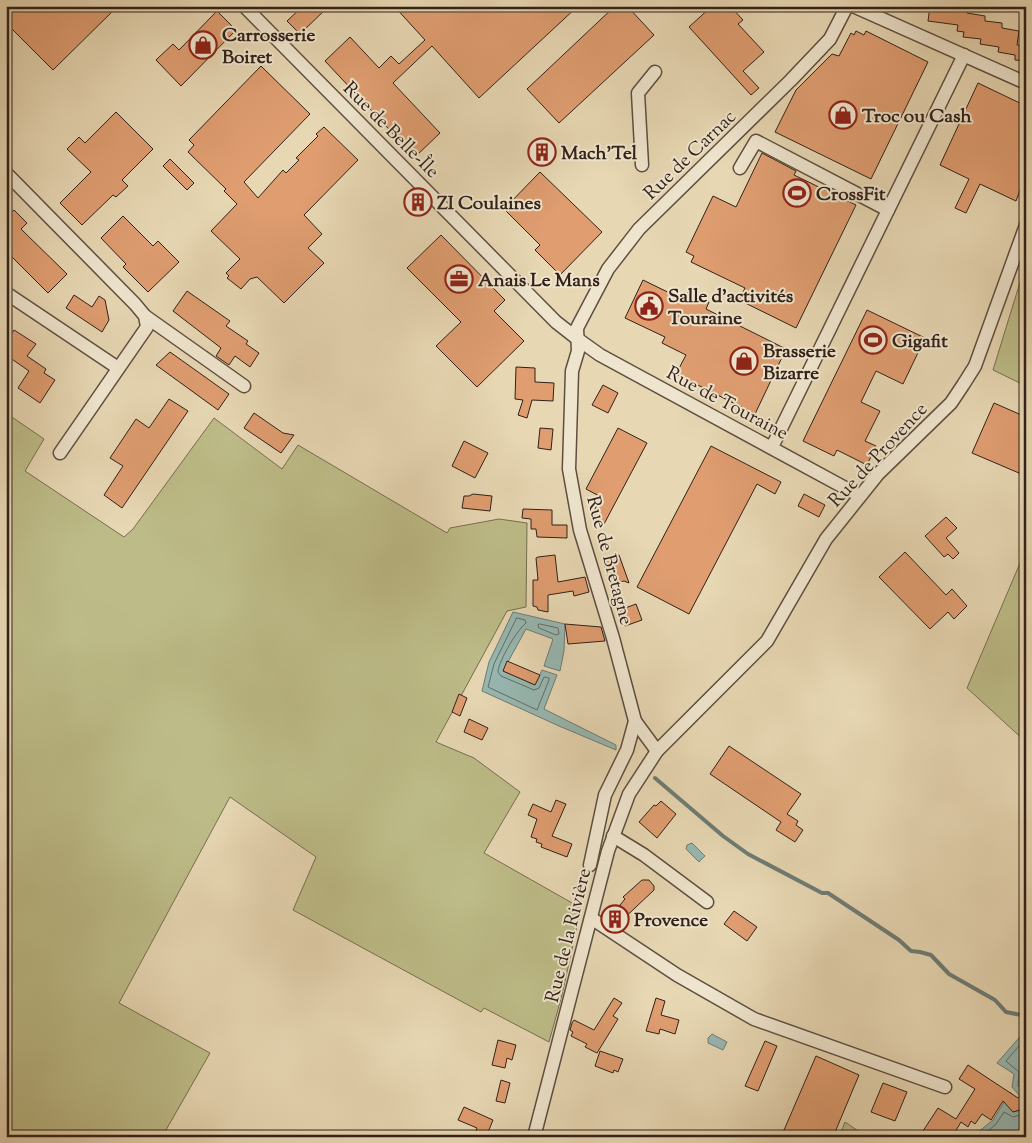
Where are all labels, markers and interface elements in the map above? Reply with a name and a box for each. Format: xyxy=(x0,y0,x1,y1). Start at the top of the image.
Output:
place label: Carrosserie Boiret xyxy=(222,23,315,72)
shop icon: Carrosserie Boiret xyxy=(188,30,218,60)
street label: Rue de Belle-Île xyxy=(336,76,445,185)
shop icon: Troc ou Cash xyxy=(828,100,858,130)
street label: Rue de Carnac xyxy=(638,104,743,207)
place label: Troc ou Cash xyxy=(862,104,972,131)
building icon: Mach’Tel xyxy=(527,137,557,167)
place label: Mach’Tel xyxy=(561,141,638,168)
sports icon: CrossFit xyxy=(782,178,812,208)
place label: CrossFit xyxy=(816,182,886,209)
building icon: ZI Coulaines xyxy=(403,187,433,217)
place label: ZI Coulaines xyxy=(437,191,541,218)
office icon: Anais Le Mans xyxy=(444,264,474,294)
place label: Anais Le Mans xyxy=(478,268,600,295)
place label: Salle d'activités Touraine xyxy=(668,284,794,333)
public building icon: Salle d'activités Touraine xyxy=(634,291,664,321)
sports icon: Gigafit xyxy=(858,325,888,355)
place label: Gigafit xyxy=(892,329,948,356)
place label: Brasserie Bizarre xyxy=(763,339,836,388)
shop icon: Brasserie Bizarre xyxy=(729,346,759,376)
street label: Rue de Touraine xyxy=(661,361,793,448)
street label: Rue de Provence xyxy=(823,397,935,514)
street label: Rue de Bretagne xyxy=(578,493,639,628)
street label: Rue de la Rivière xyxy=(540,865,599,1006)
building icon: Provence xyxy=(600,904,630,934)
place label: Provence xyxy=(634,908,708,935)

